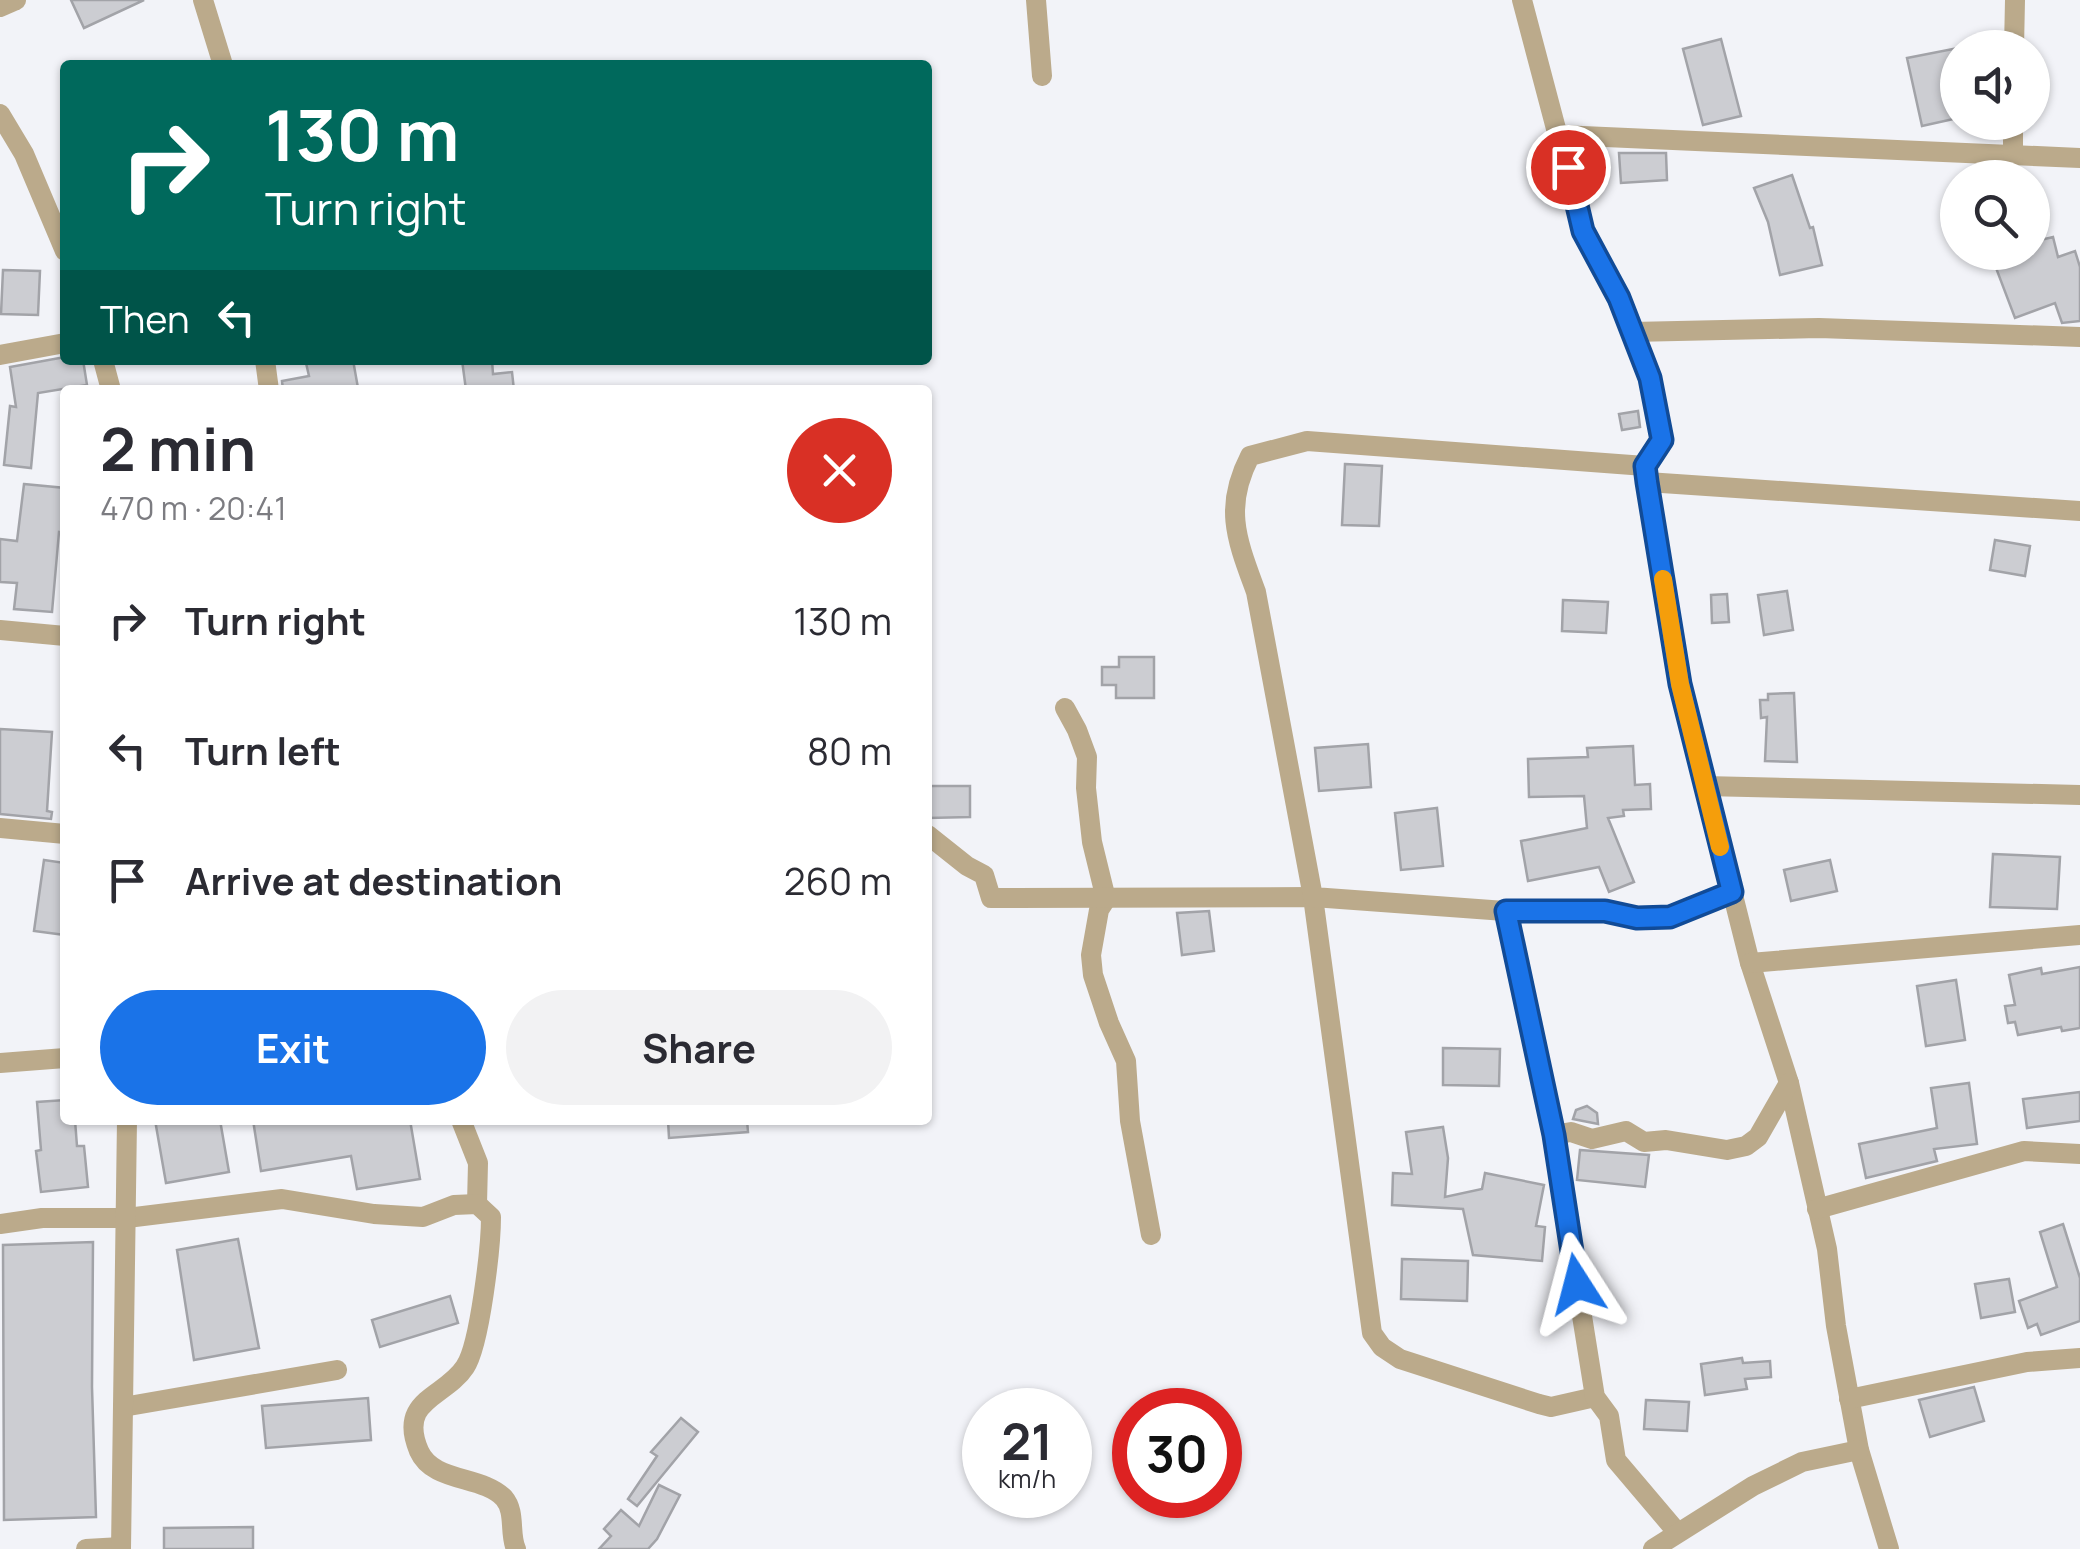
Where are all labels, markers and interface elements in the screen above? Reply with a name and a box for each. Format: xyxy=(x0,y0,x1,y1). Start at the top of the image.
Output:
map controls xyxy=(1940,30,2050,270)
button: sound xyxy=(1940,30,2050,140)
text: 130 m xyxy=(265,86,459,182)
icon: right xyxy=(100,100,230,230)
pin xyxy=(1526,125,1611,210)
icon: arrive xyxy=(1541,140,1596,195)
button: search xyxy=(1940,160,2050,270)
text: Turn right xyxy=(265,177,466,239)
icon: left xyxy=(209,290,264,345)
text: Then xyxy=(100,292,189,344)
text: 2 min xyxy=(100,407,256,489)
button: close xyxy=(787,418,892,523)
text: 470 m · 20:41 xyxy=(100,486,287,530)
icon: right xyxy=(100,593,155,648)
text: Turn right xyxy=(185,594,366,646)
text: 130 m xyxy=(793,594,892,646)
icon: left xyxy=(100,723,155,778)
text: Turn left xyxy=(185,724,341,776)
text: 80 m xyxy=(807,724,892,776)
icon: arrive xyxy=(100,853,155,908)
text: Arrive at destination xyxy=(185,854,562,906)
text: 260 m xyxy=(784,854,892,906)
button: Exit xyxy=(100,990,486,1105)
button: Share xyxy=(506,990,892,1105)
position arrow xyxy=(1525,1232,1629,1336)
speed limit sign: 30 xyxy=(1112,1388,1242,1518)
text: 21 xyxy=(1001,1407,1053,1475)
text: km/h xyxy=(998,1461,1056,1496)

